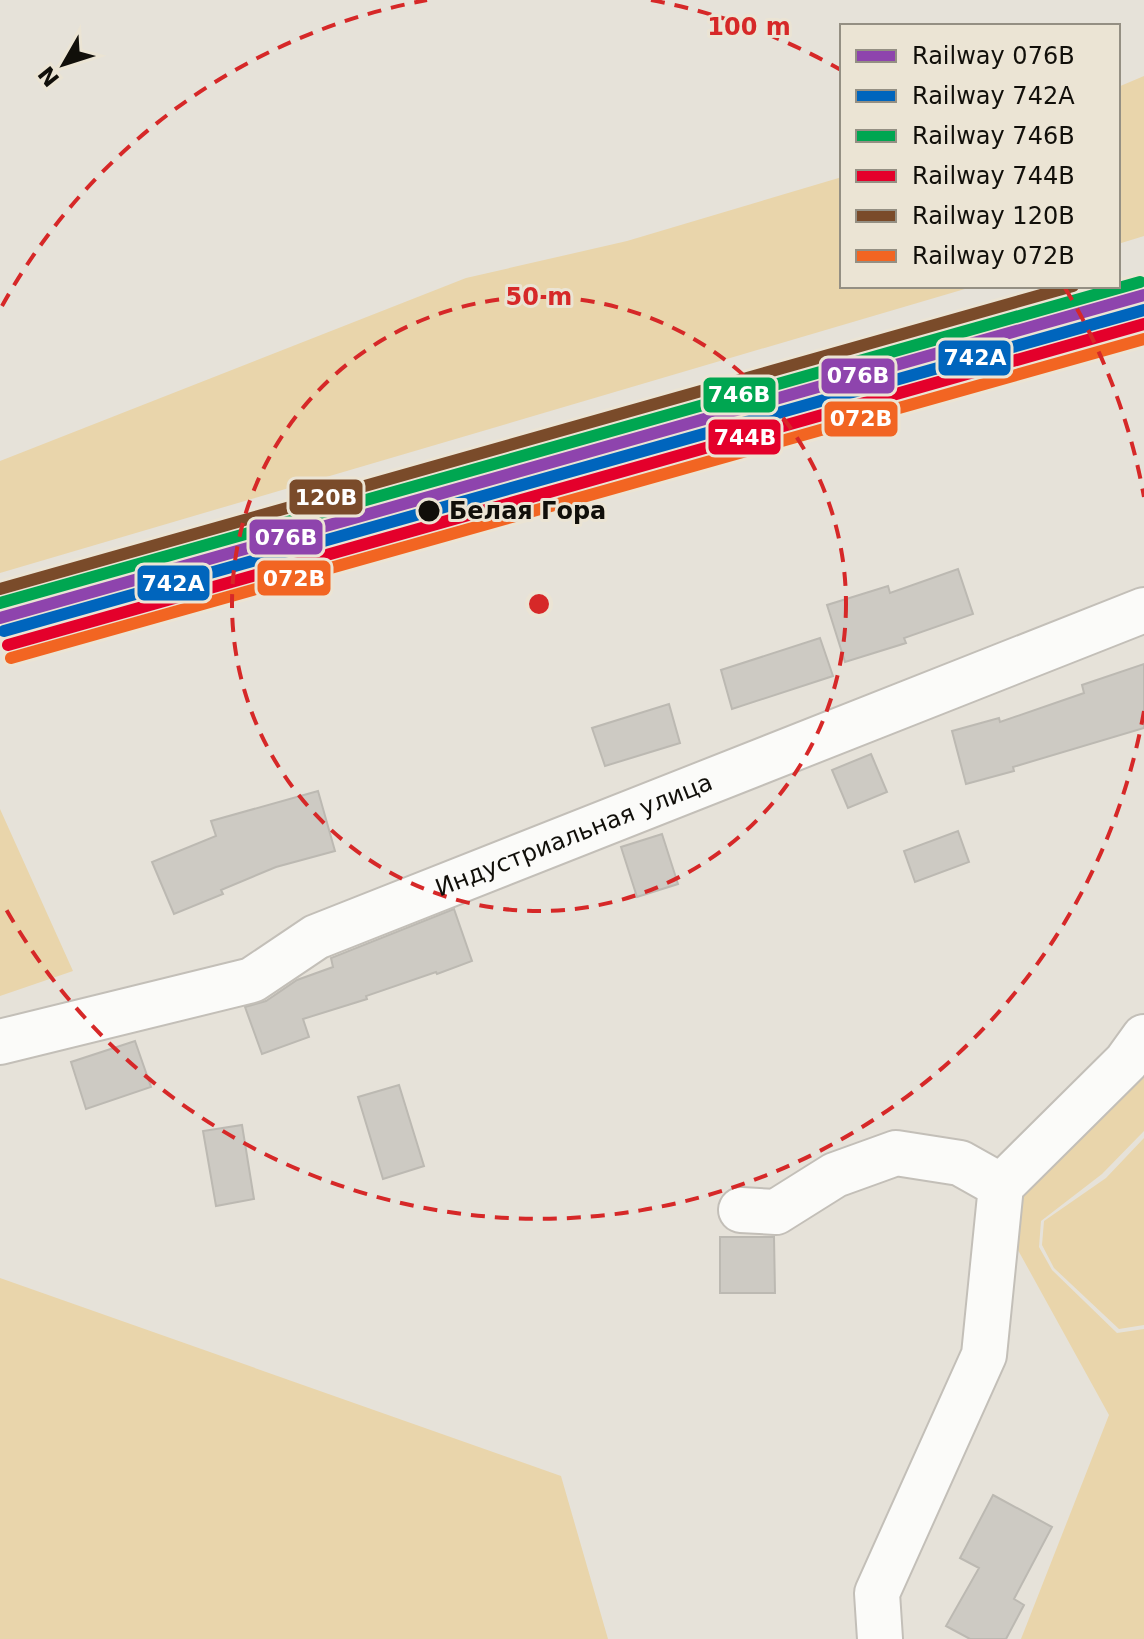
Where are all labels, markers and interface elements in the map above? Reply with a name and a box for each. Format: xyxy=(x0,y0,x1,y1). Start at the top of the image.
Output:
text: 100 m xyxy=(707,13,791,41)
north arrow xyxy=(24,24,104,104)
legend xyxy=(840,24,1120,288)
text: Railway 076В xyxy=(912,42,1075,70)
text: N xyxy=(33,61,64,91)
text: Railway 742А xyxy=(912,82,1075,110)
text: Railway 746В xyxy=(912,122,1075,150)
text: Railway 744В xyxy=(912,162,1075,190)
text: Railway 120В xyxy=(912,202,1075,230)
text: Railway 072В xyxy=(912,242,1075,270)
text: 50 m xyxy=(506,283,572,311)
line badge: 742А xyxy=(937,339,1012,377)
text: 742А xyxy=(944,345,1006,370)
line badge: 076В xyxy=(820,357,896,395)
text: 076В xyxy=(827,363,889,388)
line badge: 746В xyxy=(702,376,777,414)
text: 746В xyxy=(708,382,770,407)
line badge: 072В xyxy=(823,400,899,438)
text: 072В xyxy=(830,406,892,431)
line badge: 744В xyxy=(707,418,782,456)
text: 744В xyxy=(714,425,776,450)
line badge: 120В xyxy=(288,478,364,516)
text: 120В xyxy=(295,485,357,510)
place label: Белая Гора xyxy=(449,497,606,525)
marker: Белая Гора xyxy=(416,498,442,524)
line badge: 076В xyxy=(248,518,324,556)
text: 076В xyxy=(255,525,317,550)
line badge: 072В xyxy=(256,559,332,597)
line badge: 742А xyxy=(136,564,211,602)
text: 072В xyxy=(263,566,325,591)
text: 742А xyxy=(142,571,204,596)
centre of rings xyxy=(525,590,553,618)
street label: Индустриальная улица xyxy=(431,768,717,902)

